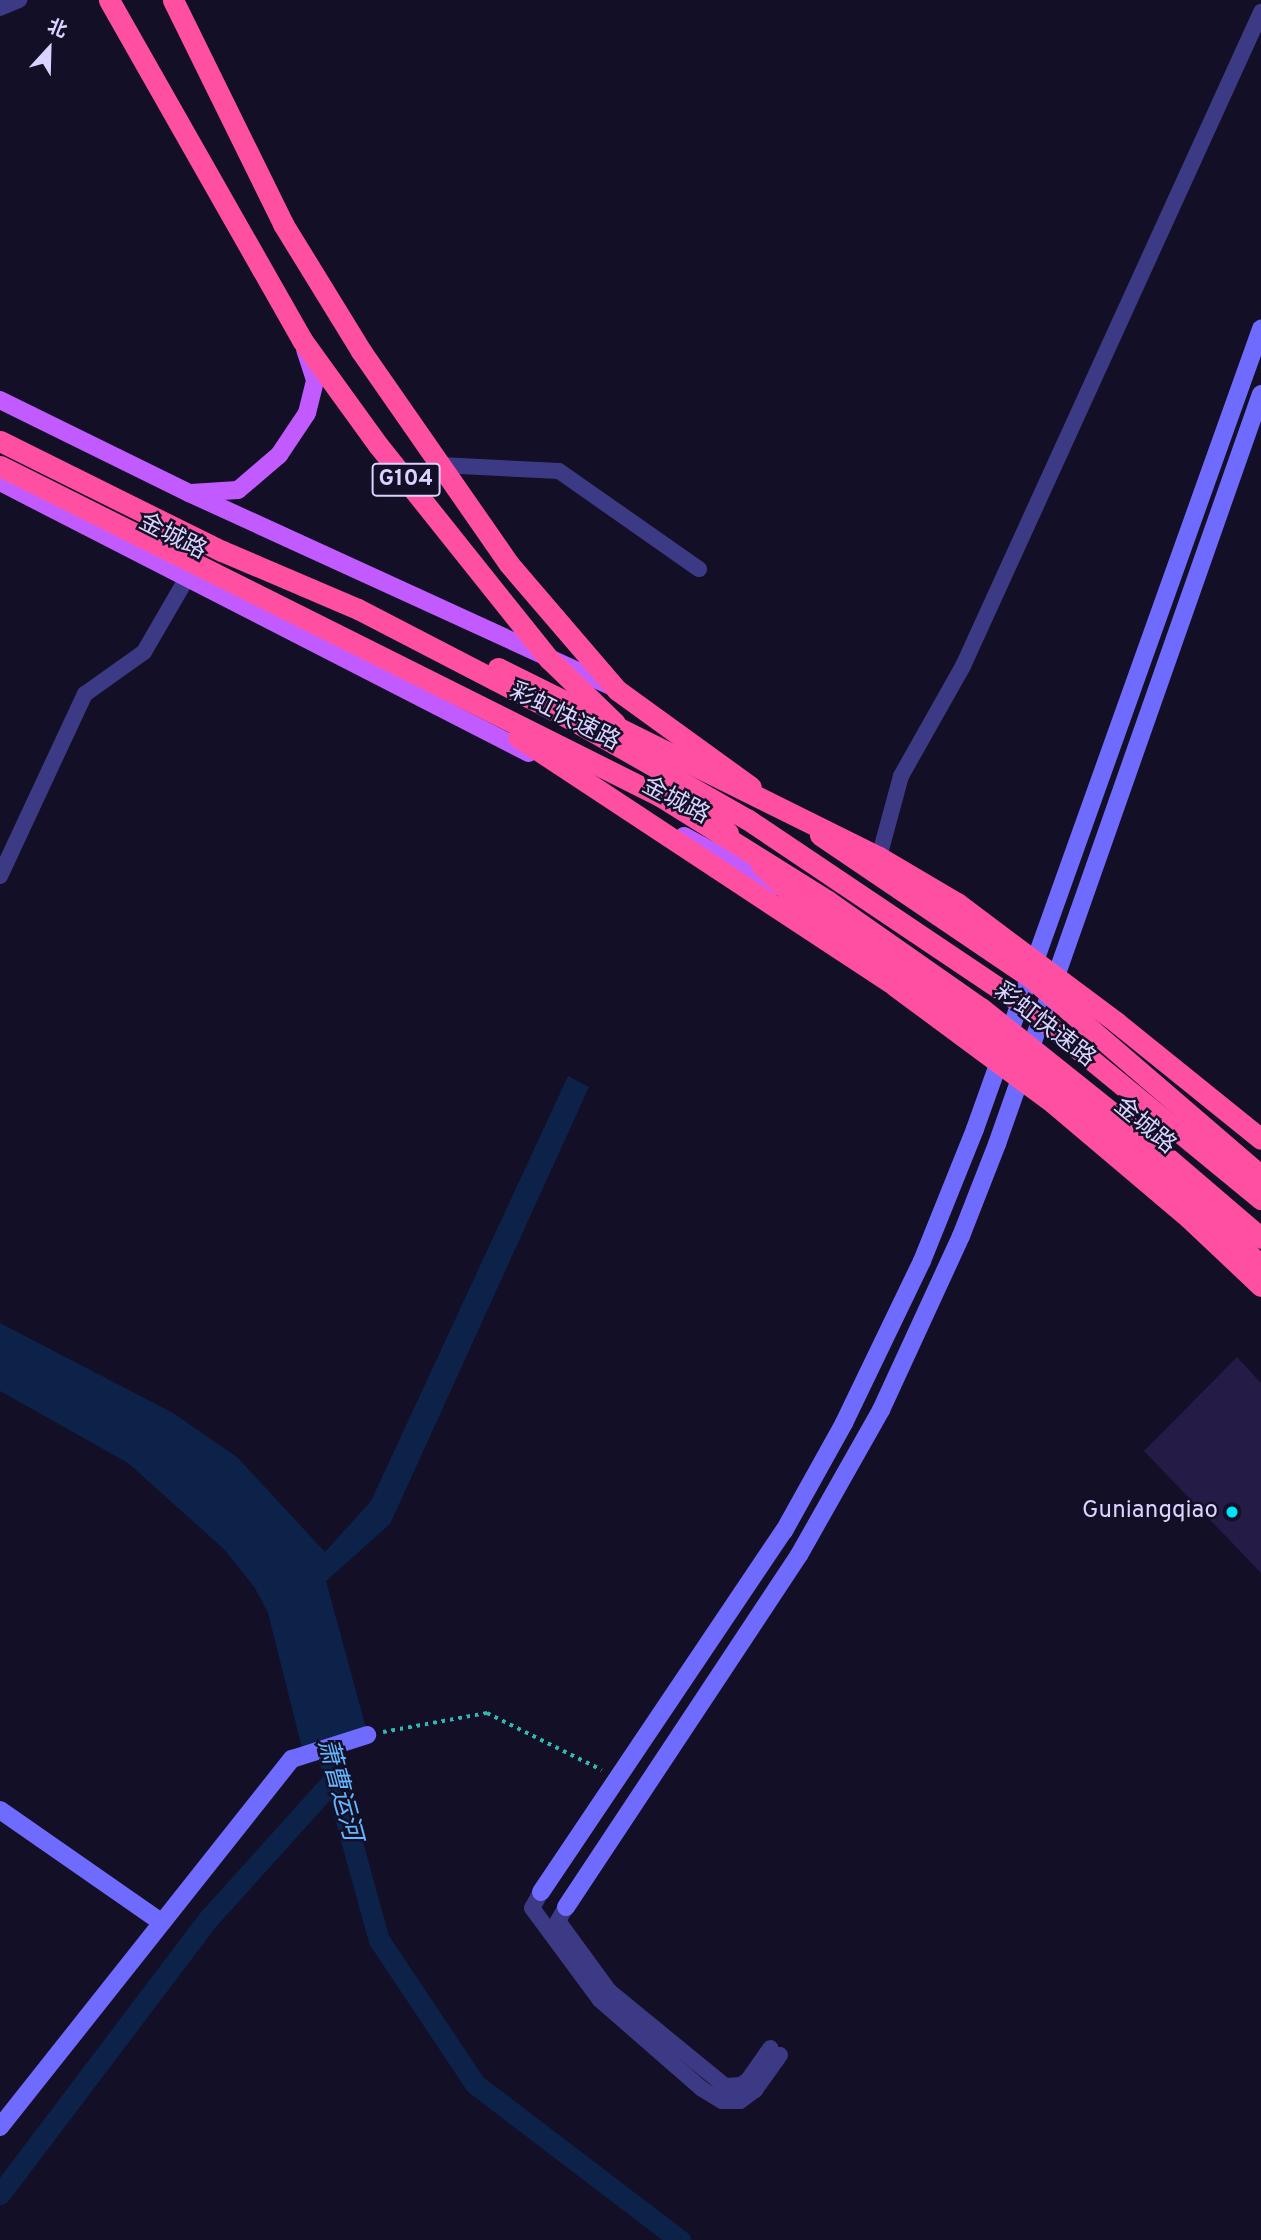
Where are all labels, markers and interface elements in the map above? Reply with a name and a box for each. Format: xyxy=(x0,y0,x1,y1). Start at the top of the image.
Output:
north arrow xyxy=(14,14,84,84)
text: 北 xyxy=(44,15,70,44)
road number: G104 xyxy=(371,460,441,500)
street label: 金城路 xyxy=(133,509,211,567)
street label: 彩虹快速路 xyxy=(504,678,624,758)
street label: 金城路 xyxy=(636,772,714,832)
street label: 彩虹快速路 xyxy=(988,978,1100,1074)
street label: 金城路 xyxy=(1107,1093,1181,1161)
place label: Guniangqiao xyxy=(1082,1498,1218,1526)
marker: Guniangqiao xyxy=(1224,1504,1240,1520)
water label: 萧曹运河 xyxy=(309,1736,367,1844)

